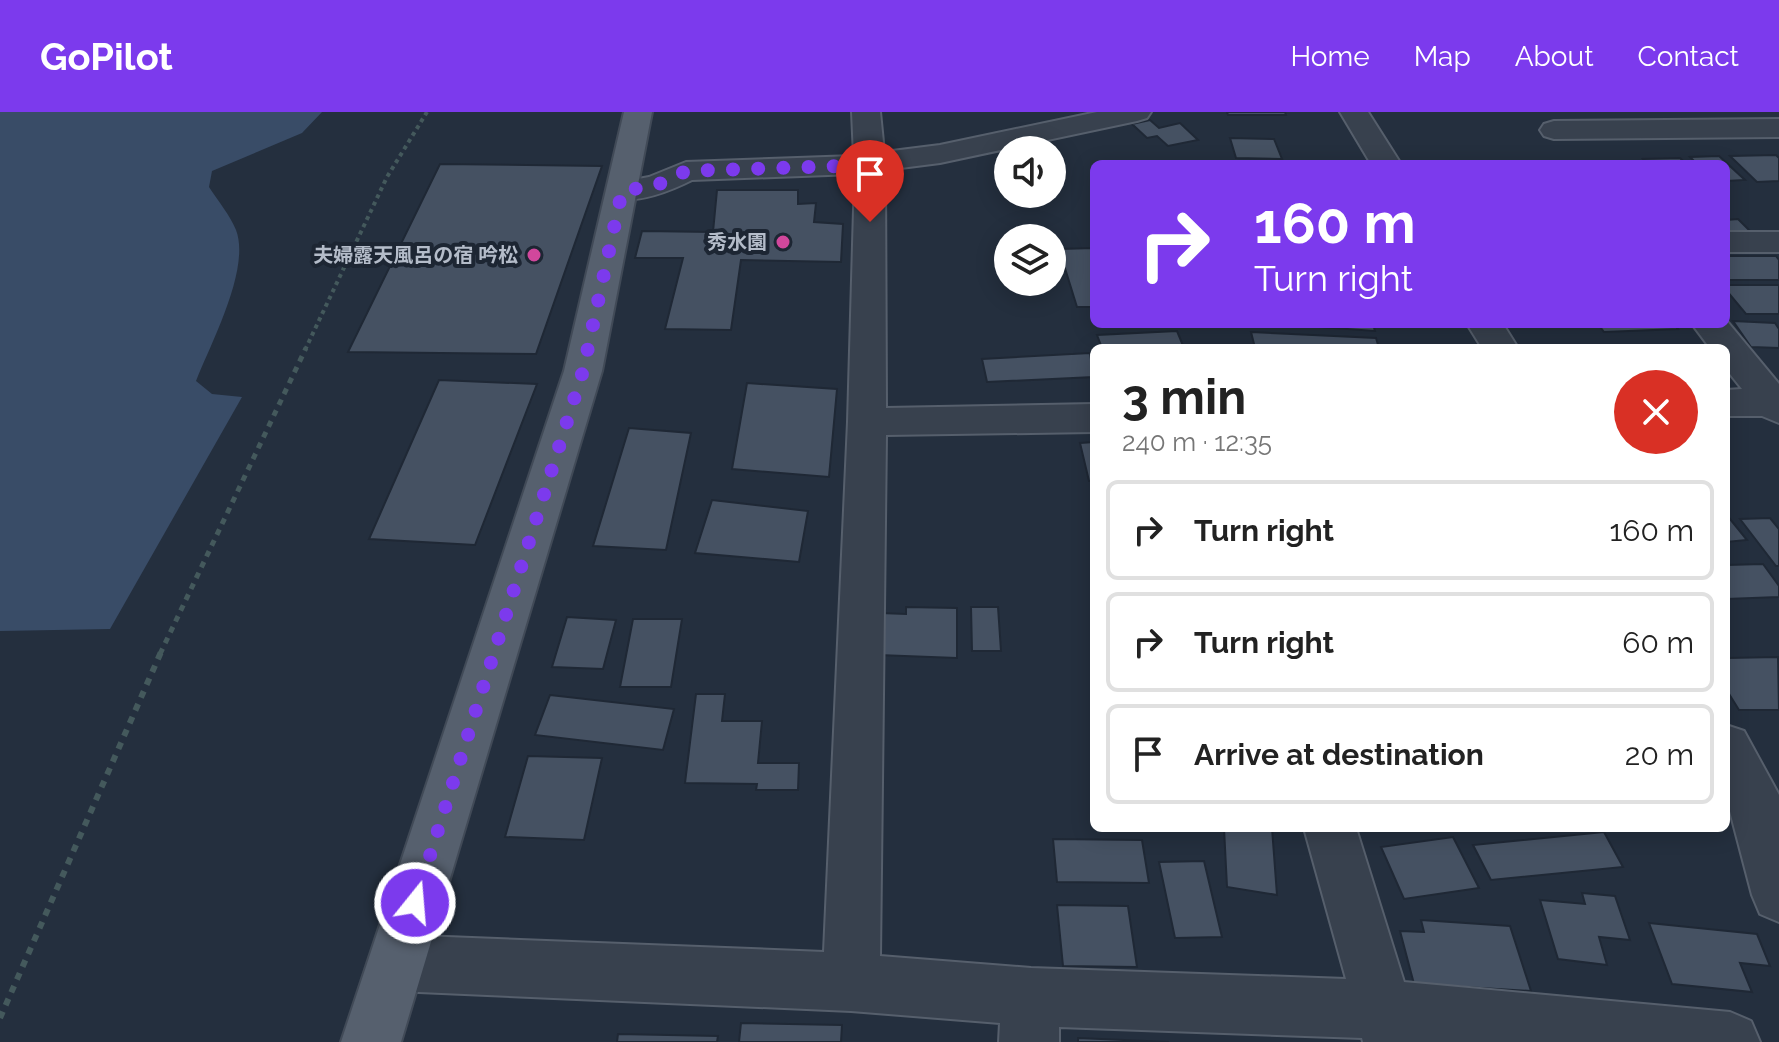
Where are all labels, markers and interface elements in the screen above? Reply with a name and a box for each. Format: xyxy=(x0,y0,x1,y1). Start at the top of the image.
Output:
text: GoPilot xyxy=(40,34,173,79)
text: Home xyxy=(1290,40,1370,73)
text: Map xyxy=(1414,40,1471,73)
text: About xyxy=(1515,40,1594,73)
text: Contact xyxy=(1638,40,1739,73)
map controls xyxy=(994,136,1066,296)
button: sound xyxy=(994,136,1066,208)
pin xyxy=(836,140,904,222)
icon: arrive xyxy=(848,152,892,196)
text: 160 m xyxy=(1254,190,1416,256)
icon: right xyxy=(1122,192,1226,296)
button: layers xyxy=(994,224,1066,296)
place label: 秀水園 xyxy=(707,230,767,254)
marker: 秀水園 xyxy=(774,233,792,251)
place label: 夫婦露天風呂の宿 吟松 xyxy=(313,243,518,267)
marker: 夫婦露天風呂の宿 吟松 xyxy=(525,246,543,264)
text: Turn right xyxy=(1254,257,1413,299)
text: 3 min xyxy=(1122,369,1246,425)
button: close xyxy=(1614,370,1698,454)
text: 240 m · 12:35 xyxy=(1122,427,1272,457)
icon: right xyxy=(1126,508,1170,552)
text: Turn right xyxy=(1194,513,1334,548)
text: 160 m xyxy=(1609,513,1694,548)
icon: right xyxy=(1126,620,1170,664)
text: Turn right xyxy=(1194,625,1334,660)
text: 60 m xyxy=(1622,625,1694,660)
icon: arrive xyxy=(1126,732,1170,776)
text: Arrive at destination xyxy=(1194,737,1484,772)
text: 20 m xyxy=(1625,737,1694,772)
position arrow xyxy=(373,861,457,945)

